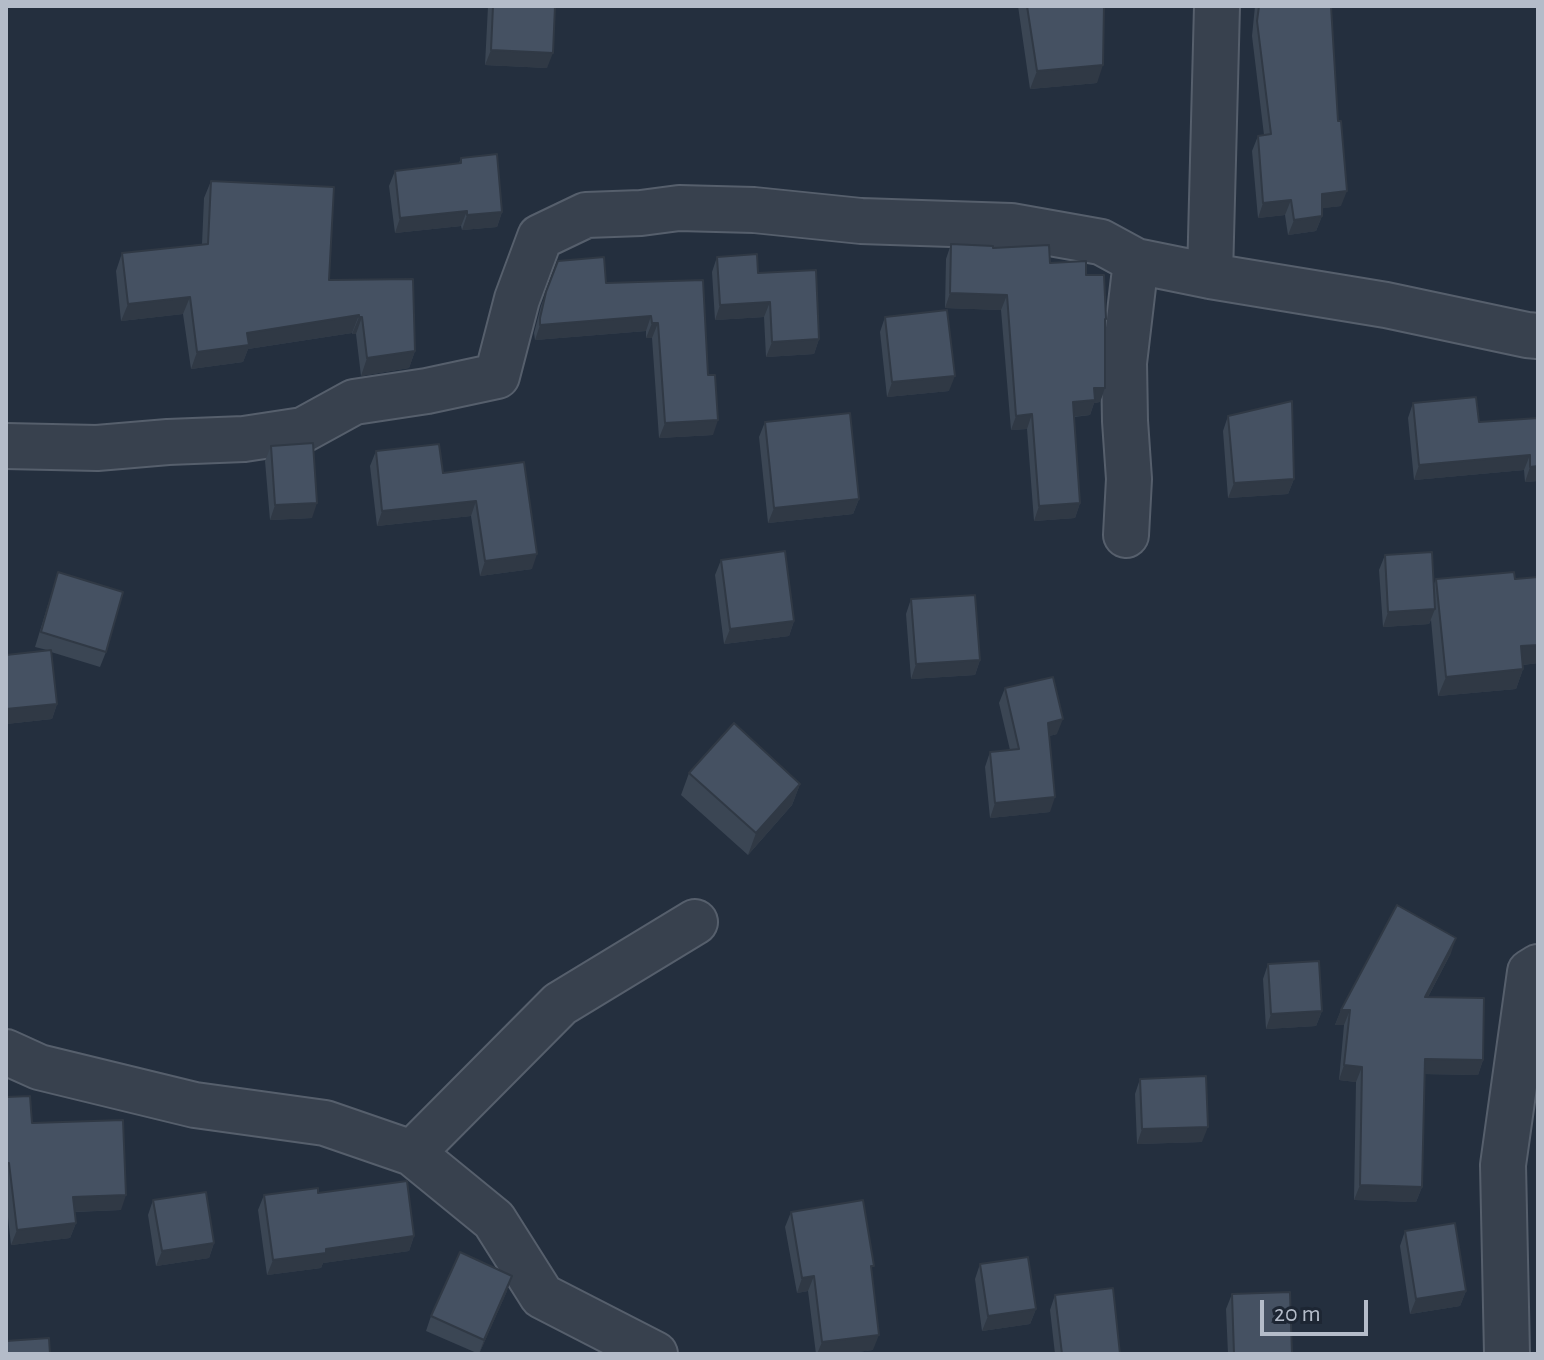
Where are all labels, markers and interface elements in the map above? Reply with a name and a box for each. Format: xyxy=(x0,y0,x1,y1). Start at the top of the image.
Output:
scale bar xyxy=(1264,1284,1372,1334)
text: 20 m xyxy=(1274,1302,1321,1326)

